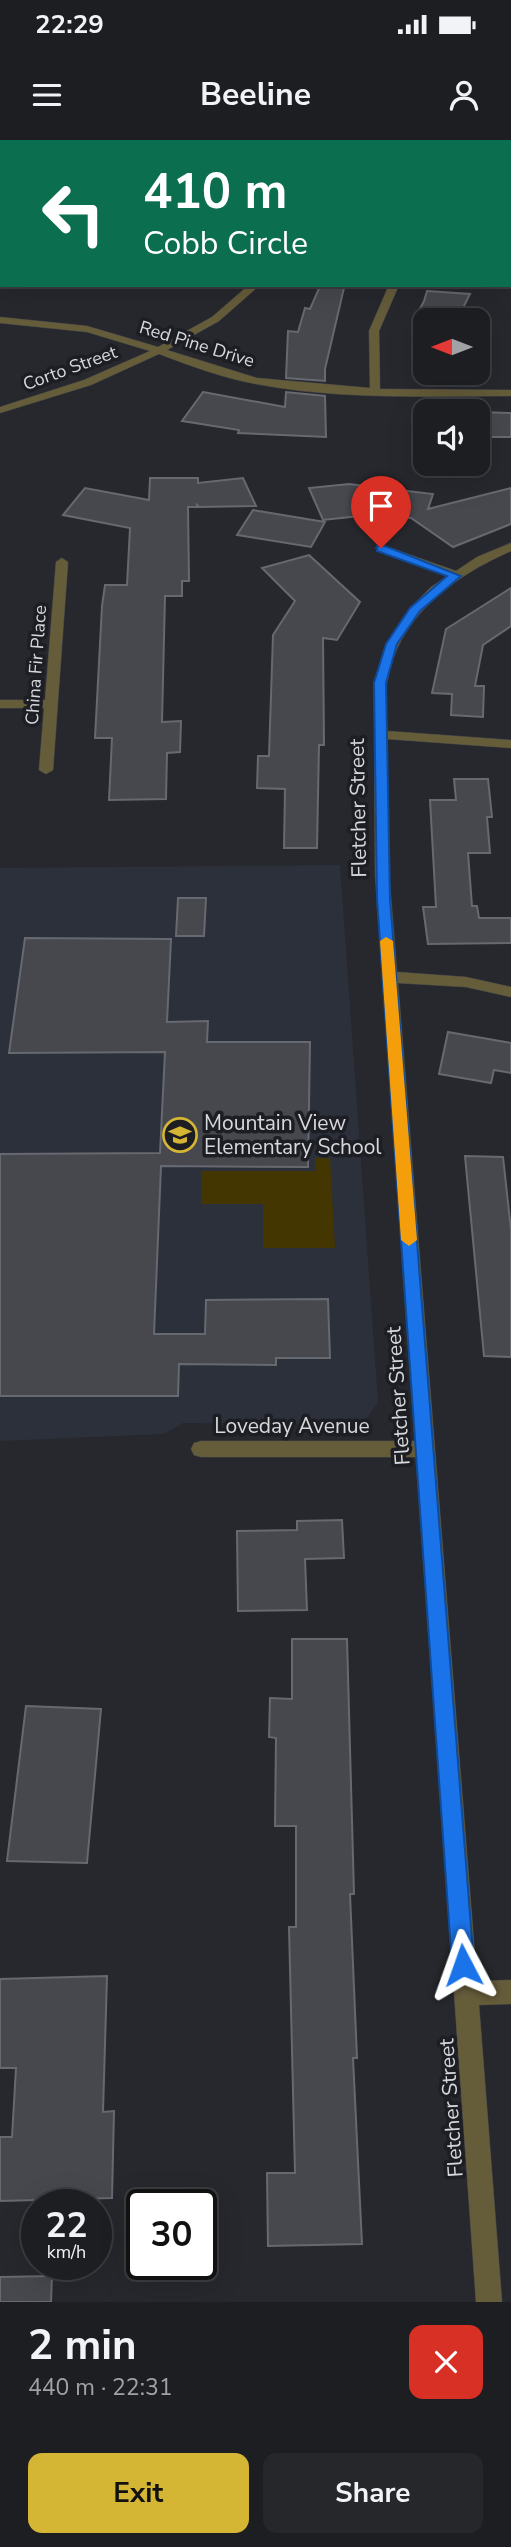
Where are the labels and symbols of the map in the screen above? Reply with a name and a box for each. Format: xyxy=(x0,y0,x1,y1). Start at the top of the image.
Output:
north arrow xyxy=(413,308,490,385)
street label: Red Pine Drive xyxy=(136,315,258,373)
street label: Corto Street xyxy=(20,340,121,396)
pin xyxy=(351,476,411,548)
street label: China Fir Place xyxy=(20,604,52,726)
street label: Fletcher Street xyxy=(343,738,373,878)
place label: Mountain View Elementary School xyxy=(204,1109,382,1161)
school or university icon: Mountain View Elementary School xyxy=(161,1116,199,1154)
street label: Fletcher Street xyxy=(379,1325,417,1466)
street label: Loveday Avenue xyxy=(214,1412,370,1440)
position arrow xyxy=(426,1928,500,2002)
street label: Fletcher Street xyxy=(432,2037,470,2178)
speed limit sign: 30 xyxy=(126,2189,217,2280)

